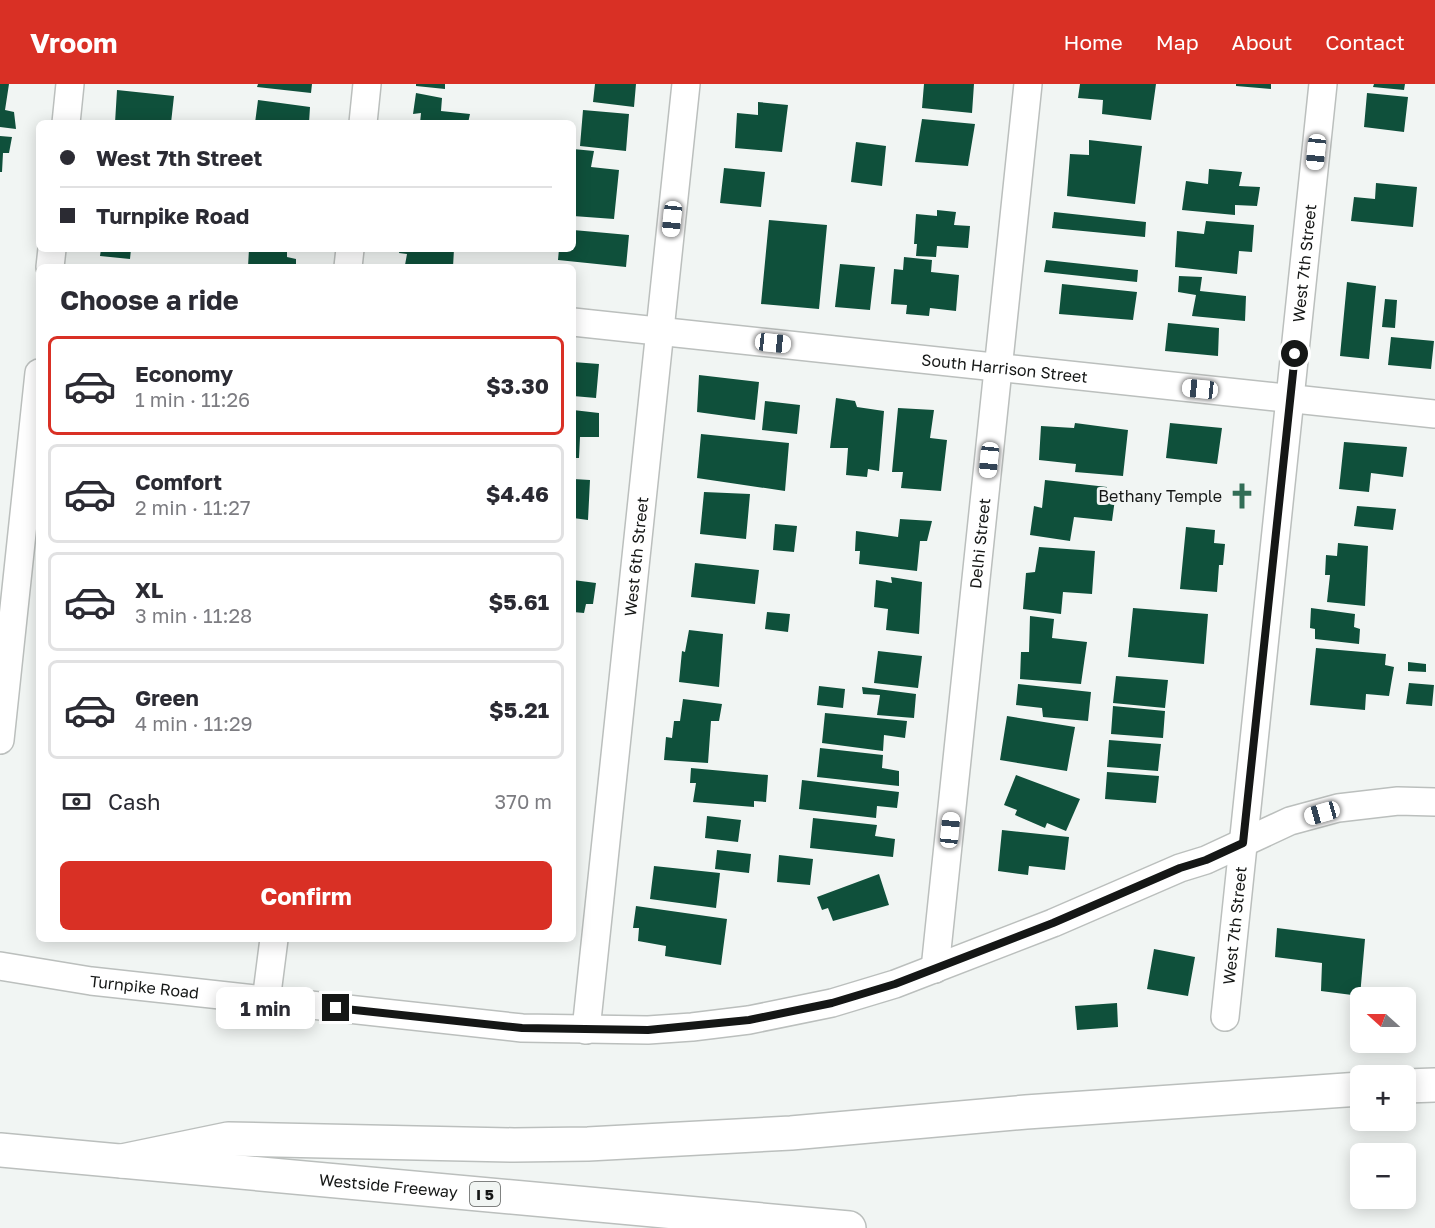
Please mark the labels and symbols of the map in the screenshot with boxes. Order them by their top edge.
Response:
car [1305,133,1327,171]
car [661,200,683,238]
street label: West 7th Street [1288,203,1320,323]
car [754,332,792,354]
route start [1281,340,1308,367]
street label: South Harrison Street [920,349,1089,387]
car [1181,378,1219,400]
car [978,441,1000,479]
church icon: Bethany Temple [1227,481,1257,511]
place label: Bethany Temple [1098,486,1222,506]
street label: West 6th Street [620,496,652,617]
street label: Delhi Street [965,497,994,590]
car [1302,799,1342,827]
car [939,811,961,849]
street label: West 7th Street [1218,865,1251,986]
street label: Turnpike Road [89,971,200,1003]
callout: 1 min [216,987,315,1029]
north arrow [1350,987,1416,1053]
route end [322,994,349,1021]
street label: Westside Freeway [318,1169,459,1202]
road number: I 5 [470,1182,500,1206]

